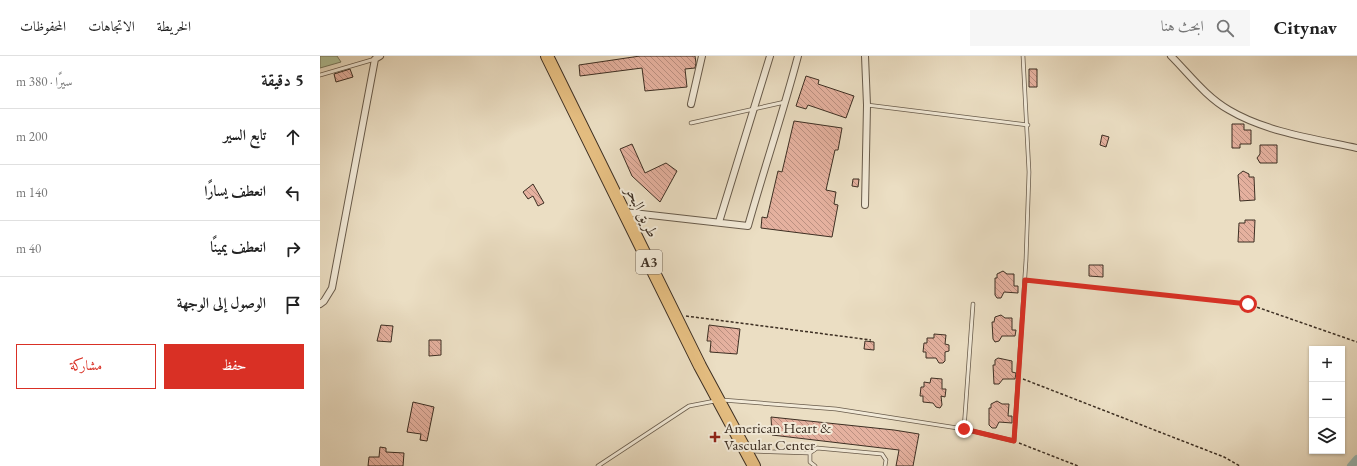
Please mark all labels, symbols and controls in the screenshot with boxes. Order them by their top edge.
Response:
search box [970,10,1250,46]
text: Citynav [1274,15,1337,40]
text: ابحث هنا [1161,16,1204,35]
text: المحفوظات [20,17,66,35]
text: الاتجاهات [88,17,135,35]
text: الخريطة [157,17,191,35]
icon: search [1214,17,1236,39]
text: 5 دقيقة [261,69,304,91]
text: سيرًا · 380 m [16,73,73,90]
text: تابع السير [223,125,266,144]
icon: ahead [282,126,304,148]
text: 200 m [16,128,47,145]
text: انعطف يسارًا [204,181,266,200]
street label: طريق البحر [620,181,663,241]
icon: left [282,182,304,204]
text: 140 m [16,184,47,201]
text: انعطف يمينًا [210,237,266,256]
icon: right [282,238,304,260]
text: 40 m [16,240,41,257]
road number: A3 [636,250,662,274]
text: الوصول إلى الوجهة [177,293,266,312]
icon: arrive [282,294,304,316]
route start [1239,295,1257,313]
button: مشاركة [16,344,156,389]
button: حفظ [164,344,304,389]
map controls [1309,346,1345,454]
button: + [1309,346,1345,382]
button: − [1309,382,1345,418]
place label: American Heart & Vascular Center [723,418,832,454]
button: layers [1309,418,1345,454]
route end [955,420,973,438]
marker: American Heart & Vascular Center [709,431,721,443]

